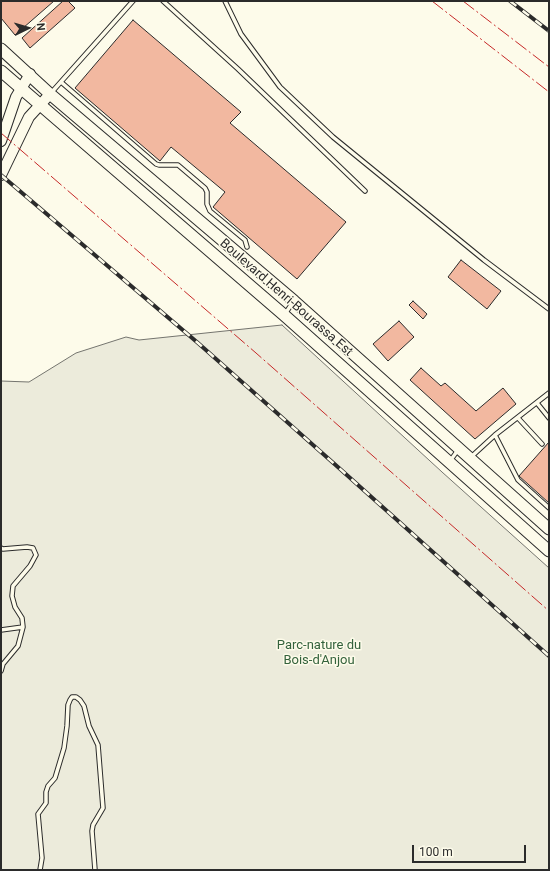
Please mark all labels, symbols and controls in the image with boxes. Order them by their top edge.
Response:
north arrow [8,8,48,48]
text: N [34,22,47,31]
street label: Boulevard Henri-Bourassa Est [216,236,356,360]
park label: Parc-nature du Bois-d'Anjou [277,638,361,669]
scale bar [414,837,528,863]
text: 100 m [419,845,453,859]

